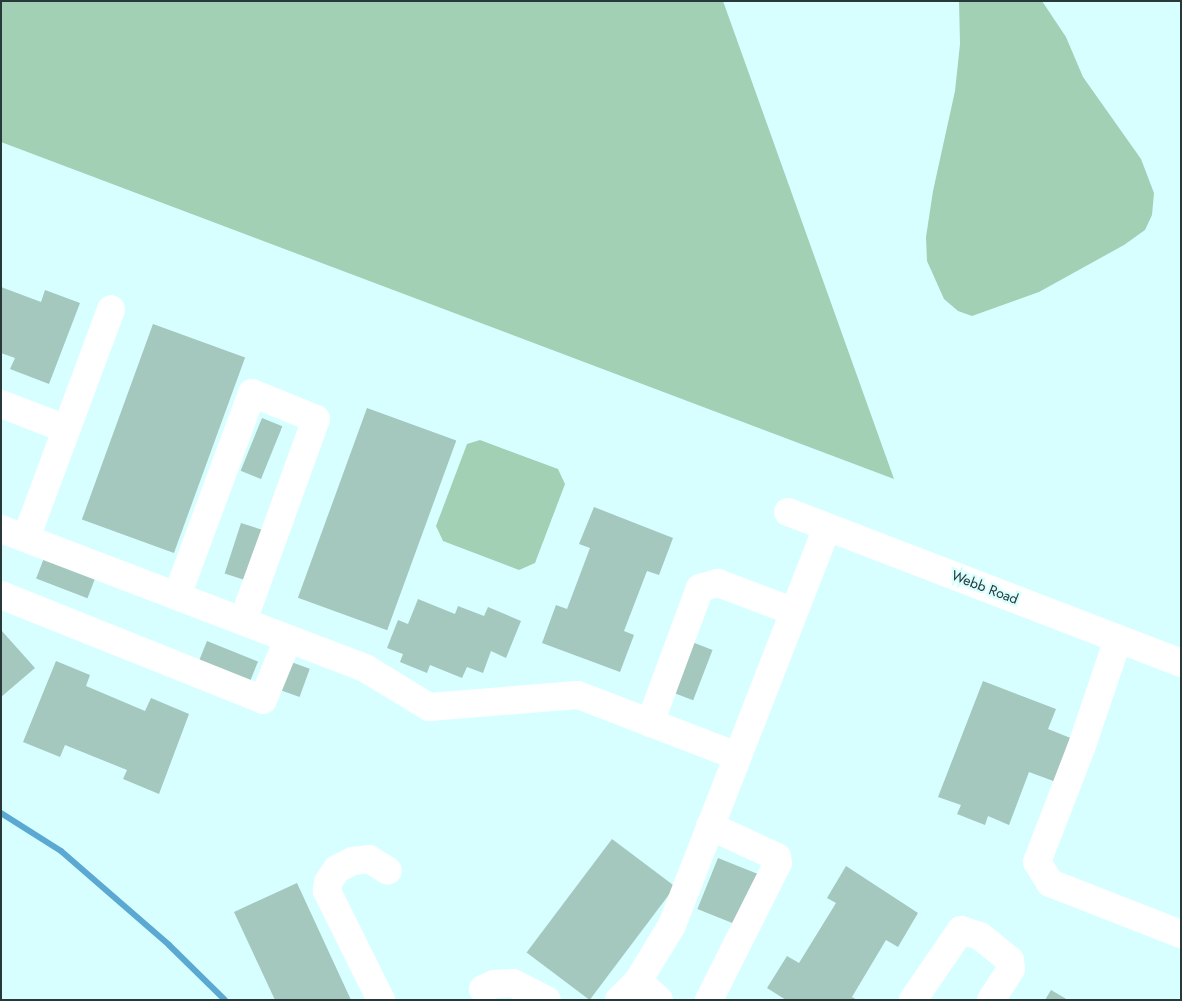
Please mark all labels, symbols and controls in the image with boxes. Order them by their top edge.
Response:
street label: Webb Road [949,567,1021,607]

